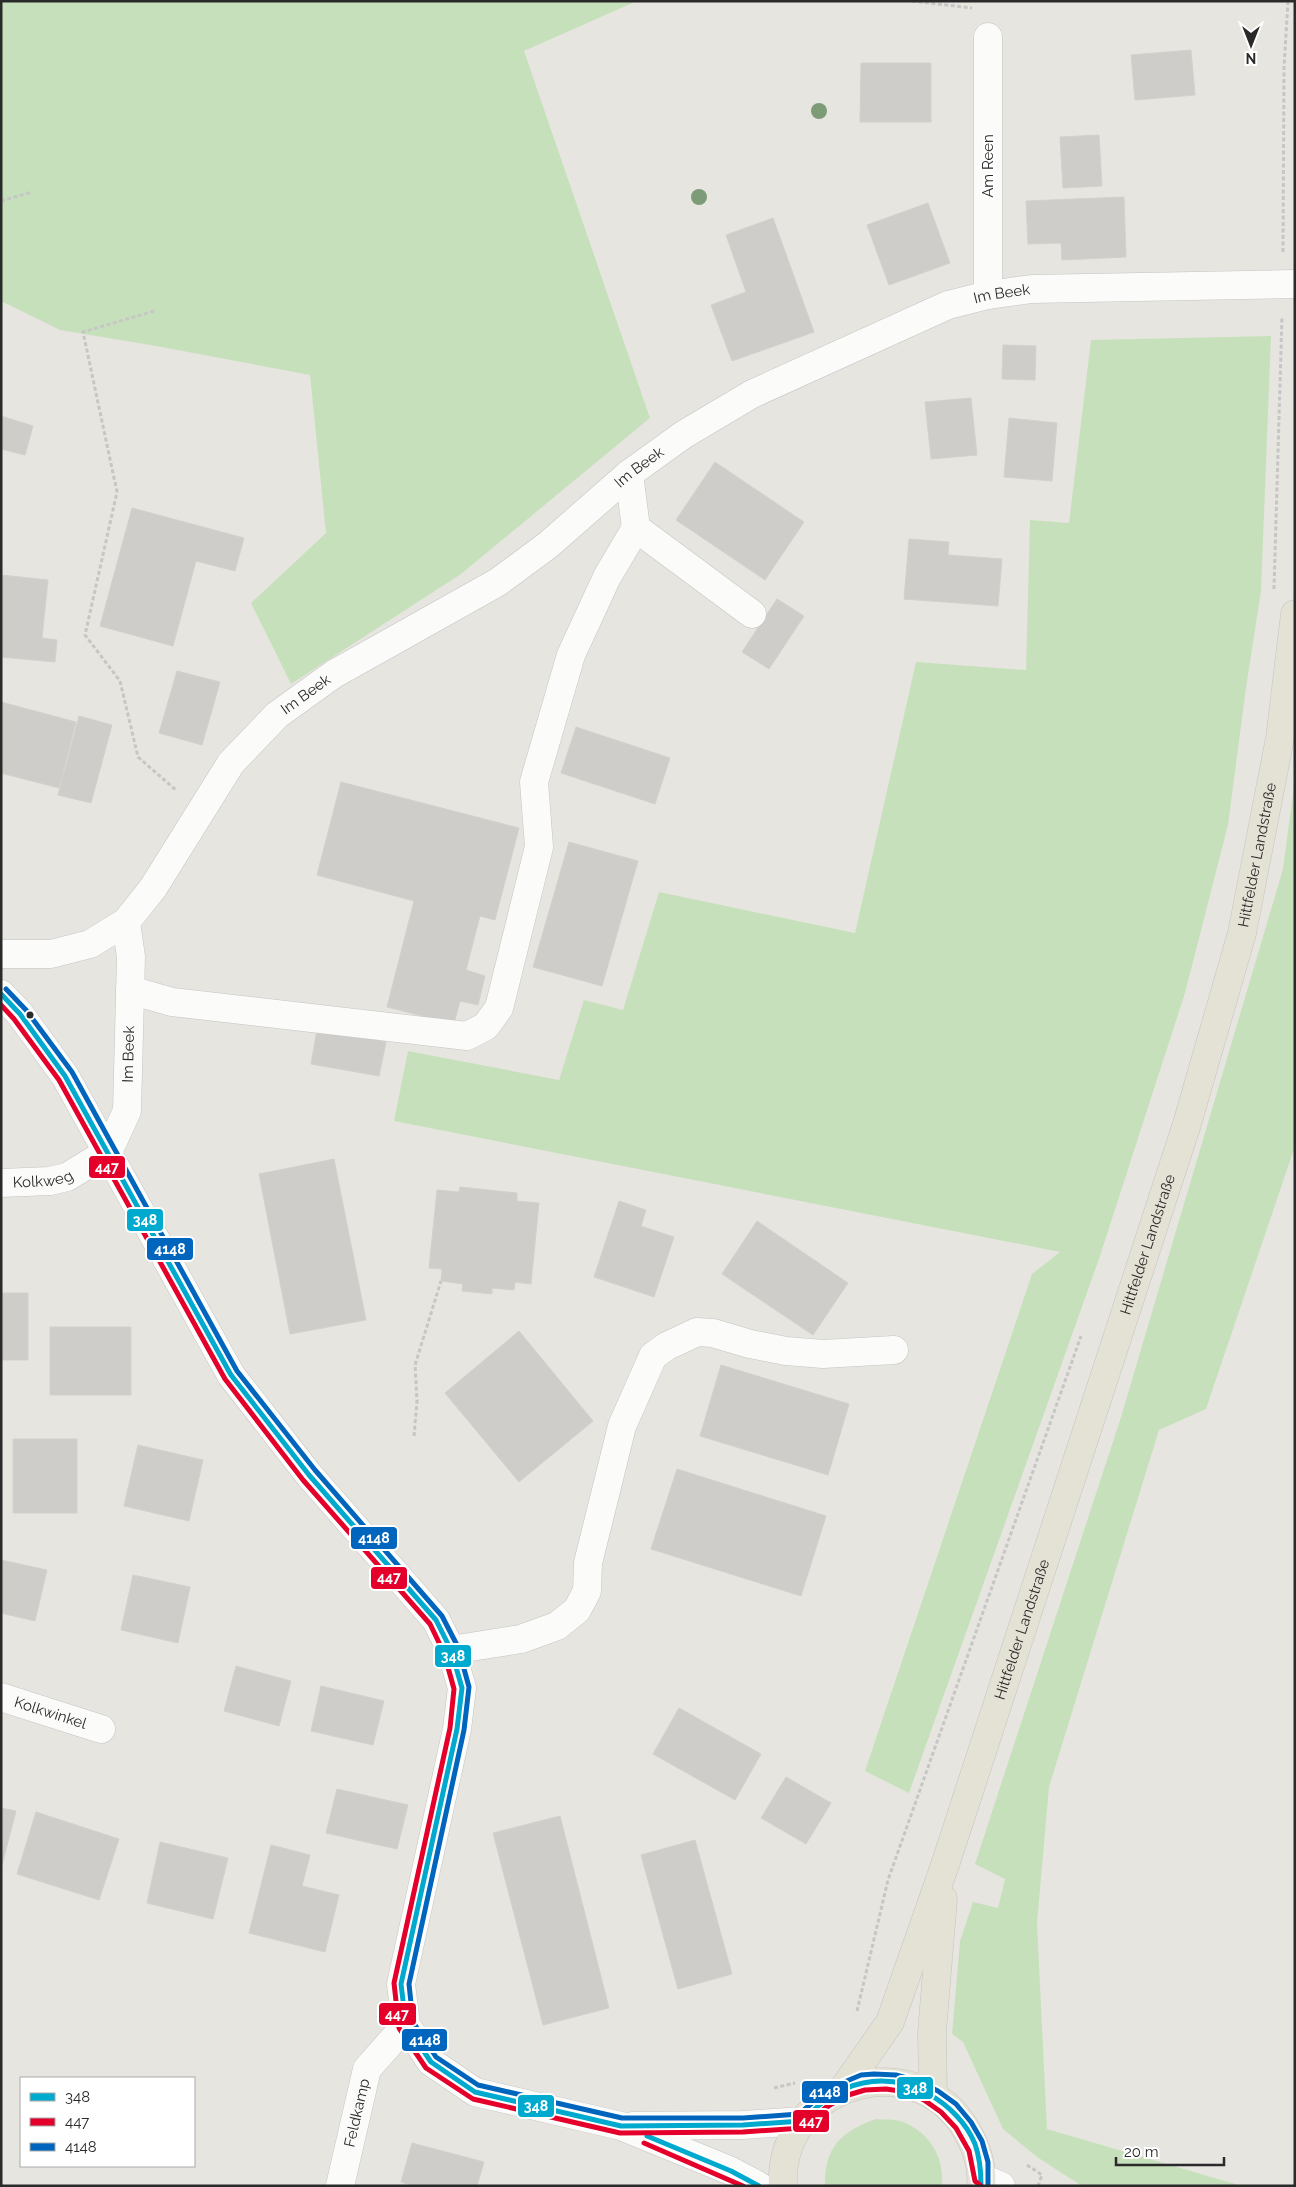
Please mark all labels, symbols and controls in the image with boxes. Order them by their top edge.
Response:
north arrow [1226,20,1276,70]
text: N [1246,50,1256,66]
street label: Am Reen [979,134,997,198]
street label: Im Beek [972,280,1031,307]
street label: Im Beek [611,443,667,492]
street label: Im Beek [277,670,334,718]
street label: Hittfelder Landstraße [1234,781,1280,929]
unlabelled marker [25,1010,35,1020]
street label: Im Beek [119,1025,138,1083]
line badge: 447 [88,1155,126,1179]
text: 447 [95,1159,119,1175]
street label: Kolkweg [13,1166,76,1192]
street label: Hittfelder Landstraße [1116,1172,1179,1317]
line badge: 348 [126,1208,164,1232]
text: 348 [133,1212,157,1228]
line badge: 4148 [146,1237,194,1261]
text: 4148 [154,1241,186,1257]
line badge: 4148 [350,1526,398,1550]
text: 4148 [358,1530,390,1546]
street label: Hittfelder Landstraße [991,1557,1053,1702]
line badge: 447 [370,1566,408,1590]
text: 447 [377,1569,401,1585]
line badge: 348 [434,1644,472,1668]
text: 348 [441,1648,465,1664]
street label: Kolkwinkel [12,1693,90,1733]
line badge: 447 [378,2002,417,2026]
text: 447 [385,2006,409,2022]
line badge: 4148 [401,2028,448,2052]
text: 4148 [409,2032,441,2048]
line badge: 348 [896,2076,934,2100]
legend [20,2077,195,2167]
street label: Feldkamp [340,2077,373,2149]
line badge: 4148 [801,2080,849,2104]
text: 348 [903,2080,927,2096]
text: 4148 [809,2084,841,2100]
text: 348 [65,2088,90,2106]
line badge: 348 [517,2094,555,2118]
text: 348 [524,2098,548,2114]
line badge: 447 [792,2109,830,2133]
text: 447 [65,2113,89,2131]
text: 447 [799,2113,823,2129]
scale bar [1116,2134,1224,2166]
text: 4148 [65,2138,97,2156]
text: 20 m [1124,2143,1159,2161]

